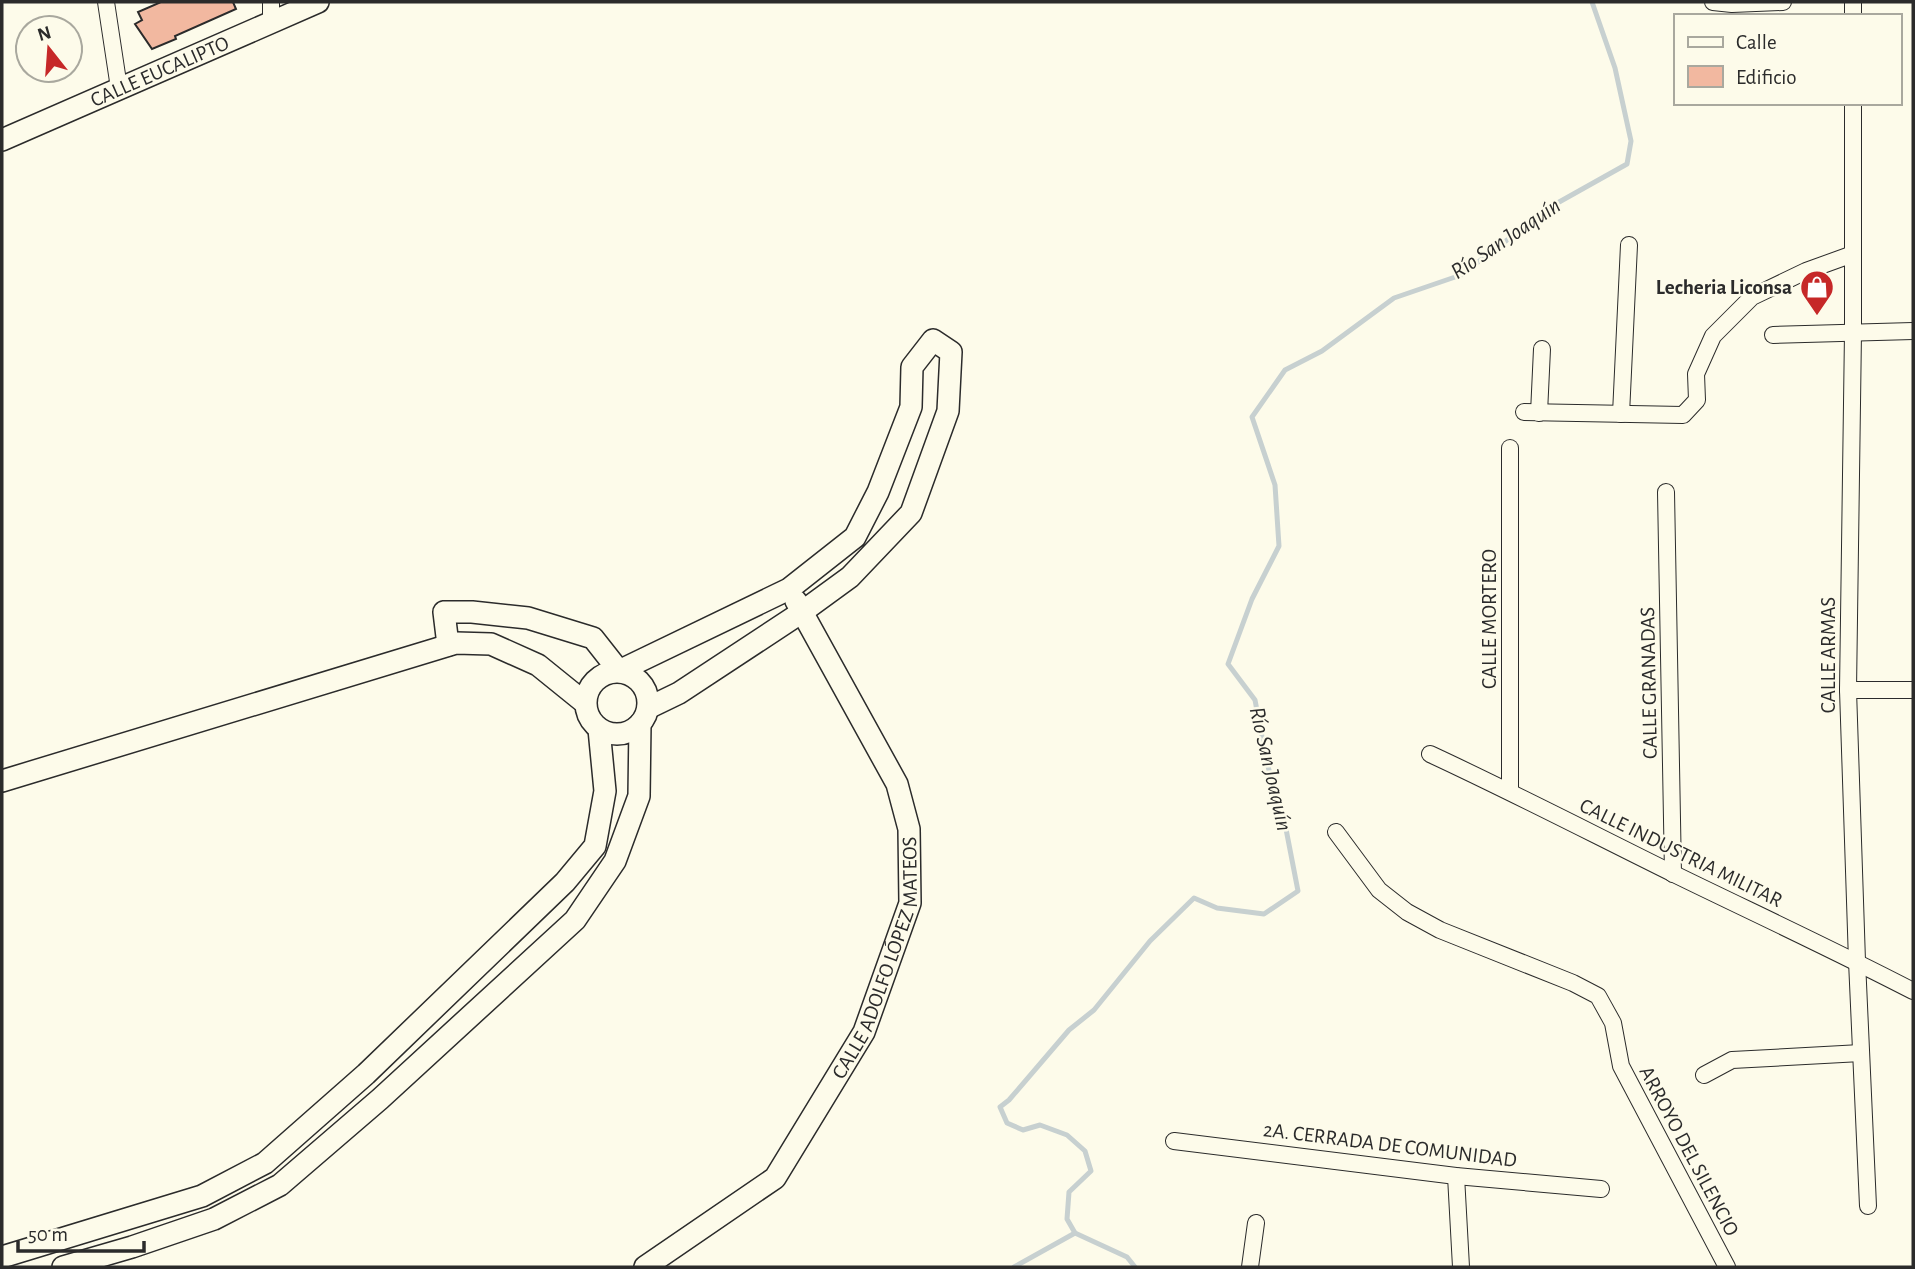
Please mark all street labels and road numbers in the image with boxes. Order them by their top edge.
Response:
street label: CALLE EUCALIPTO [87,32,232,111]
street label: CALLE MORTERO [1479,549,1500,689]
street label: CALLE ARMAS [1818,597,1839,713]
street label: CALLE GRANADAS [1637,607,1661,759]
street label: CALLE INDUSTRIA MILITAR [1576,795,1786,911]
street label: CALLE ADOLFO LÓPEZ MATEOS [828,836,921,1082]
street label: ARROYO DEL SILENCIO [1635,1063,1743,1239]
street label: 2A. CERRADA DE COMUNIDAD [1262,1119,1518,1171]

